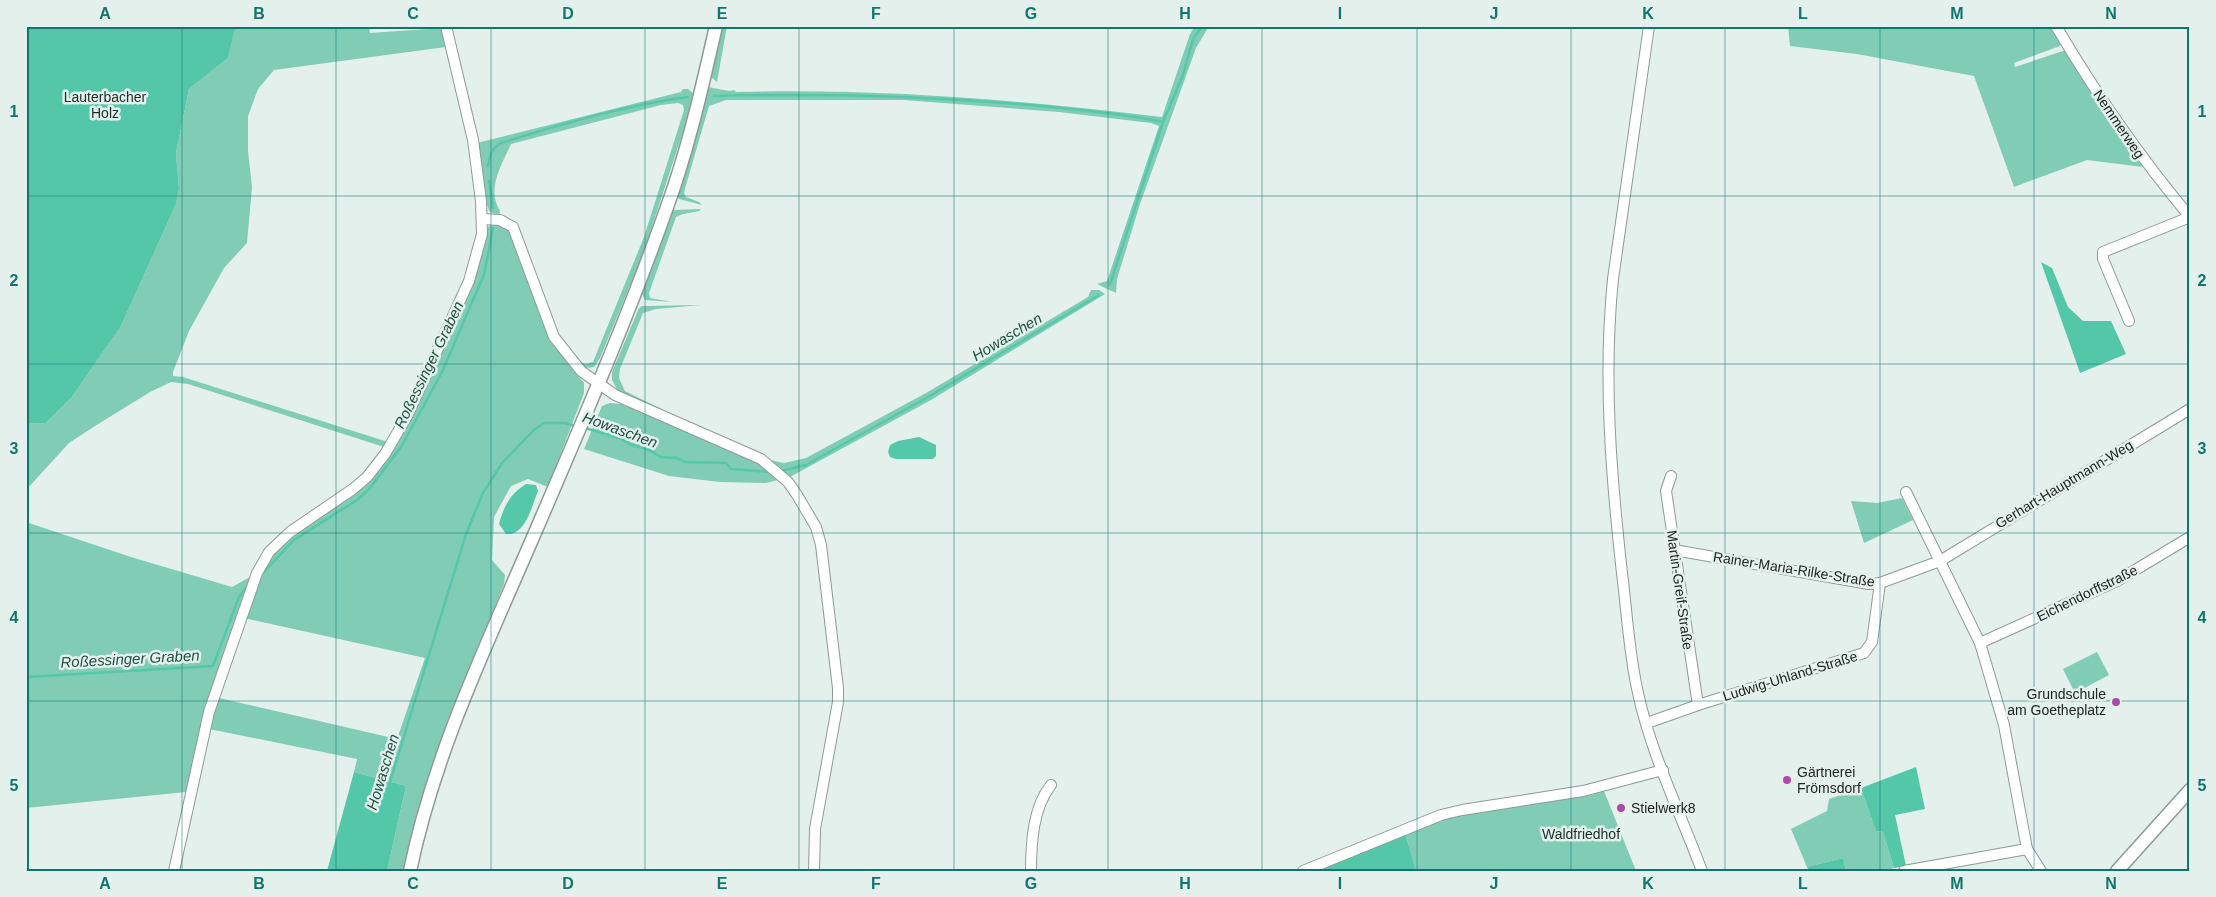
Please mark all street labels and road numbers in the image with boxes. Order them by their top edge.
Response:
street label: Nemmerweg [2090,87,2148,161]
street label: Gerhart-Hauptmann-Weg [1992,437,2136,531]
street label: Martin-Greif-Straße [1664,529,1696,651]
street label: Rainer-Maria-Rilke-Straße [1712,548,1876,590]
street label: Eichendorffstraße [2034,562,2140,624]
street label: Ludwig-Uhland-Straße [1721,648,1860,704]

